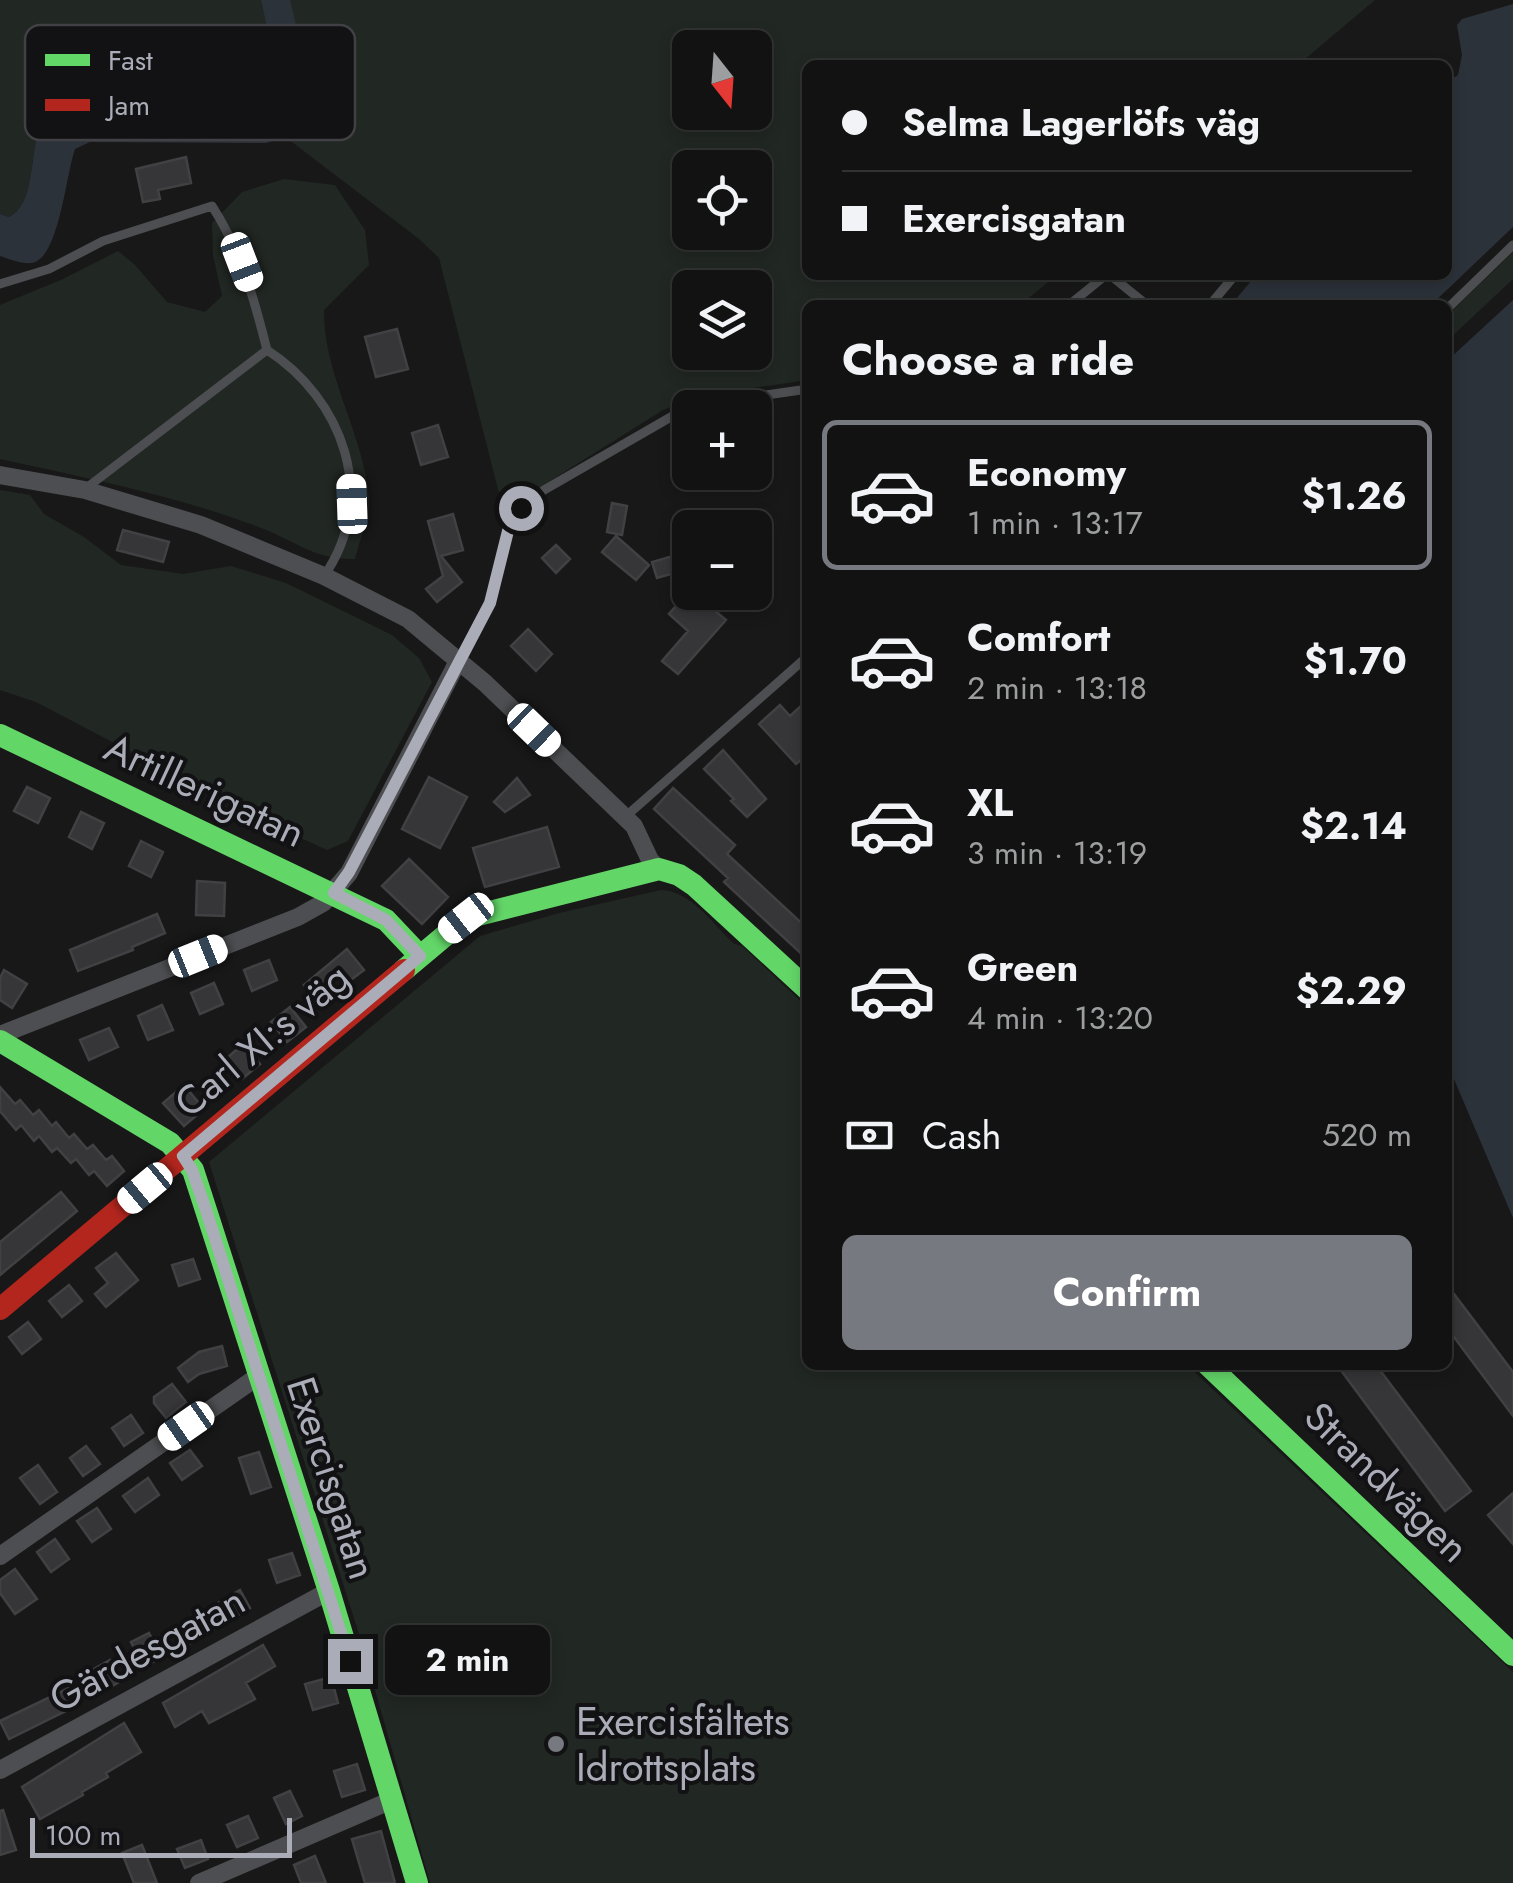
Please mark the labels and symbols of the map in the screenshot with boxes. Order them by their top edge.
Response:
legend [25,25,355,140]
north arrow [672,30,772,130]
text: Fast [108,40,153,81]
text: Jam [104,85,150,126]
car [217,229,267,295]
car [336,473,368,535]
route start [499,486,544,531]
car [502,698,566,762]
street label: Artillerigatan [95,718,315,862]
car [433,888,499,948]
car [165,931,231,981]
street label: Carl XI:s väg [162,949,362,1131]
car [112,1157,178,1219]
street label: Exercisgatan [272,1369,392,1587]
street label: Strandvägen [1291,1388,1483,1576]
car [153,1397,219,1455]
street label: Gärdesgatan [39,1571,255,1727]
callout: 2 min [385,1626,550,1696]
route end [328,1639,373,1684]
place label: Exercisfältets Idrottsplats [576,1692,790,1796]
marker: Exercisfältets Idrottsplats [545,1733,567,1755]
scale bar [30,1813,292,1858]

